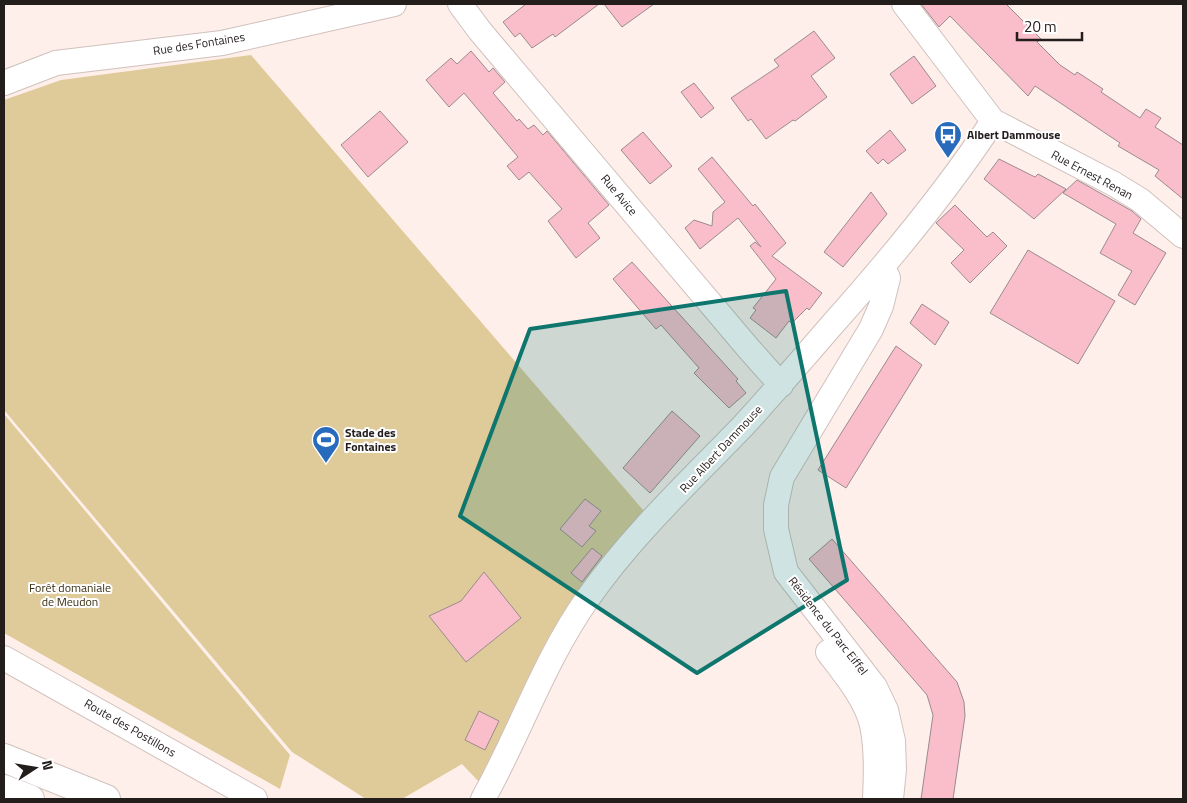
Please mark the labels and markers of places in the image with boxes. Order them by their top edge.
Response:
bus stop icon: Albert Dammouse [933,120,963,159]
place label: Albert Dammouse [967,125,1060,144]
place label: Stade des Fontaines [345,423,397,456]
sports icon: Stade des Fontaines [311,425,341,464]

